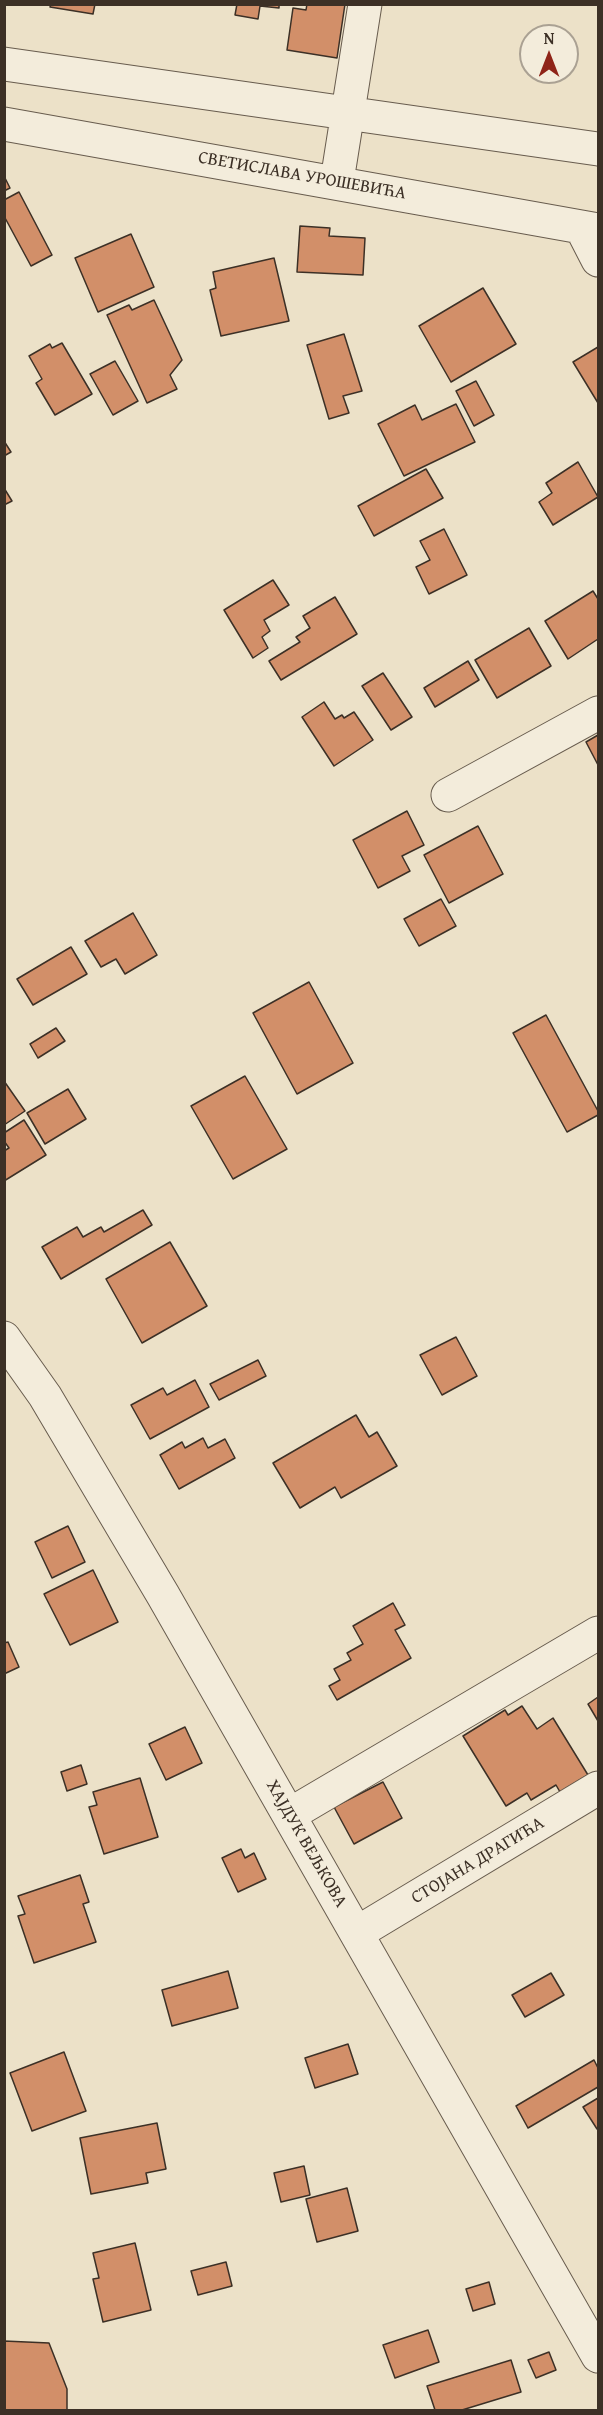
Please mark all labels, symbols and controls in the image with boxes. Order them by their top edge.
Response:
north arrow [519,24,579,84]
text: N [544,26,554,50]
street label: СВЕТИСЛАВА УРОШЕВИЋА [196,147,408,205]
street label: ХАЈДУК ВЕЉКОВА [261,1776,351,1912]
street label: СТОЈАНА ДРАГИЋА [408,1813,548,1909]

